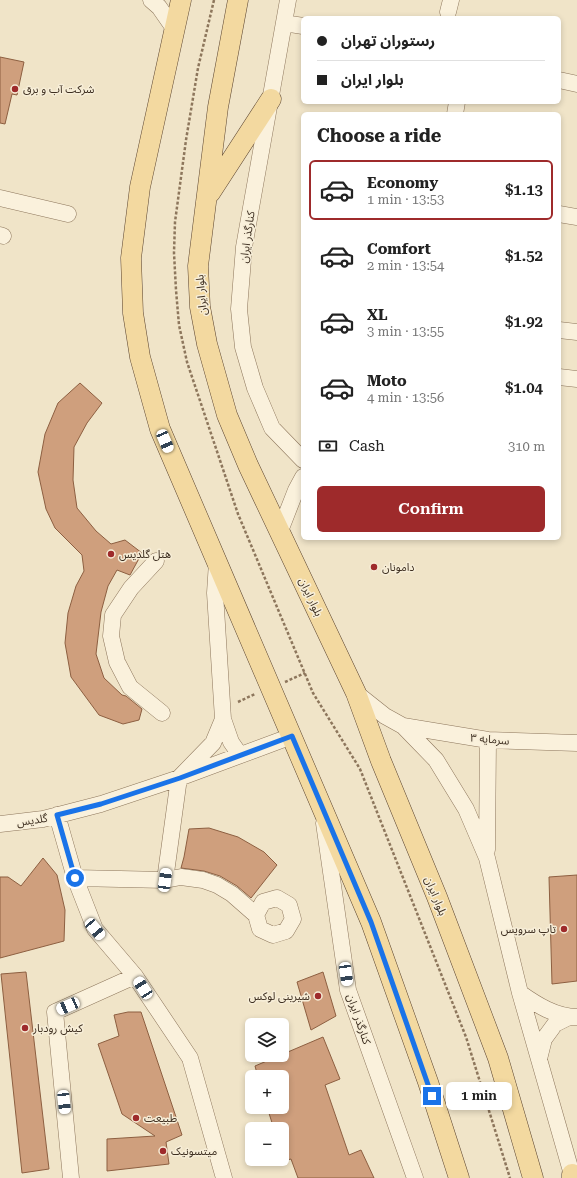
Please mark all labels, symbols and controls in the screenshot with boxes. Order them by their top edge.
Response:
text: رستوران تهران [341,32,435,50]
text: بلوار ایران [341,71,404,89]
place label: شرکت آب و برق [23,83,95,96]
marker: شرکت آب و برق [10,84,20,94]
text: Choose a ride [317,125,441,146]
icon: car [319,172,355,208]
text: Economy [367,174,438,192]
text: $1.13 [505,181,543,199]
text: 1 min · 13:53 [367,192,444,207]
street label: کنارگذر ایران [237,210,258,264]
icon: car [319,238,355,274]
text: Comfort [367,240,431,258]
text: $1.52 [505,247,543,265]
text: 2 min · 13:54 [367,258,444,273]
street label: بلوار ایران [193,274,210,316]
icon: car [319,304,355,340]
text: XL [367,306,388,324]
text: $1.92 [505,313,543,331]
text: 3 min · 13:55 [367,324,444,339]
icon: car [319,370,355,406]
text: Moto [367,372,407,390]
text: $1.04 [505,379,543,397]
text: 4 min · 13:56 [367,390,444,405]
car [155,428,175,454]
icon: cash [317,435,339,457]
text: Cash [349,437,385,455]
text: 310 m [508,439,545,454]
button: Confirm [317,486,545,532]
place label: هتل گلدیس [119,548,171,561]
marker: هتل گلدیس [106,549,116,559]
place label: دامونان [382,561,415,574]
marker: دامونان [369,562,379,572]
street label: بلوار ایران [296,576,325,619]
street label: سرمایه ۳ [470,731,510,748]
street label: گلدیس [16,812,49,829]
car [157,867,173,893]
route start [66,869,84,887]
street label: بلوار ایران [422,875,449,918]
car [83,916,107,942]
place label: تاپ سرویس [501,923,556,937]
marker: تاپ سرویس [559,924,569,934]
car [338,961,354,987]
car [131,975,155,1001]
place label: شيرينی لوكس [249,990,310,1003]
marker: شيرينی لوكس [313,991,323,1001]
street label: کنارگذر ایران [344,992,373,1047]
car [55,996,81,1016]
map controls [245,1018,289,1166]
button: layers [245,1018,289,1062]
place label: کیش رودبار [32,1022,83,1035]
marker: کیش رودبار [20,1023,30,1033]
button: + [245,1070,289,1114]
callout: 1 min [446,1082,512,1110]
route end [423,1087,441,1105]
text: 1 min [461,1088,497,1103]
car [57,1089,71,1115]
place label: طبیعت [144,1112,177,1125]
marker: طبیعت [131,1113,141,1123]
button: − [245,1122,289,1166]
place label: میتسونیک [171,1145,218,1158]
marker: میتسونیک [158,1146,168,1156]

